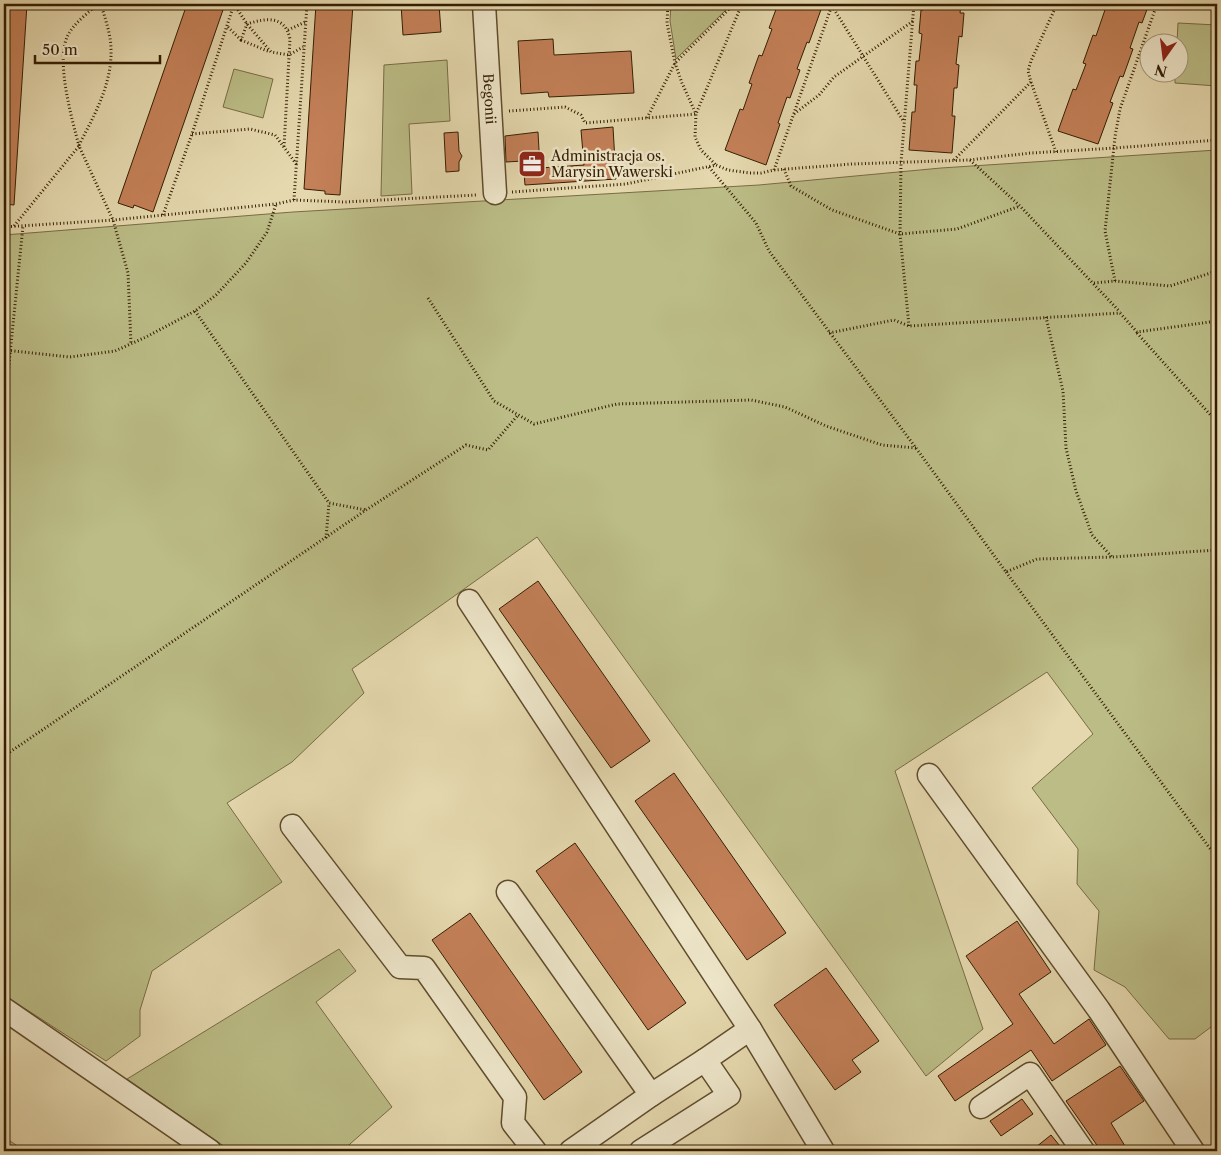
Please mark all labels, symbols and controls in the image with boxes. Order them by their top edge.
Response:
scale bar [35,32,160,64]
north arrow [1138,32,1188,82]
text: 50 m [42,40,78,59]
text: N [1153,60,1169,81]
street label: Begonii [479,73,500,125]
place label: Administracja os. Marysin Wawerski [550,147,673,181]
office icon: Administracja os. Marysin Wawerski [517,149,547,179]

